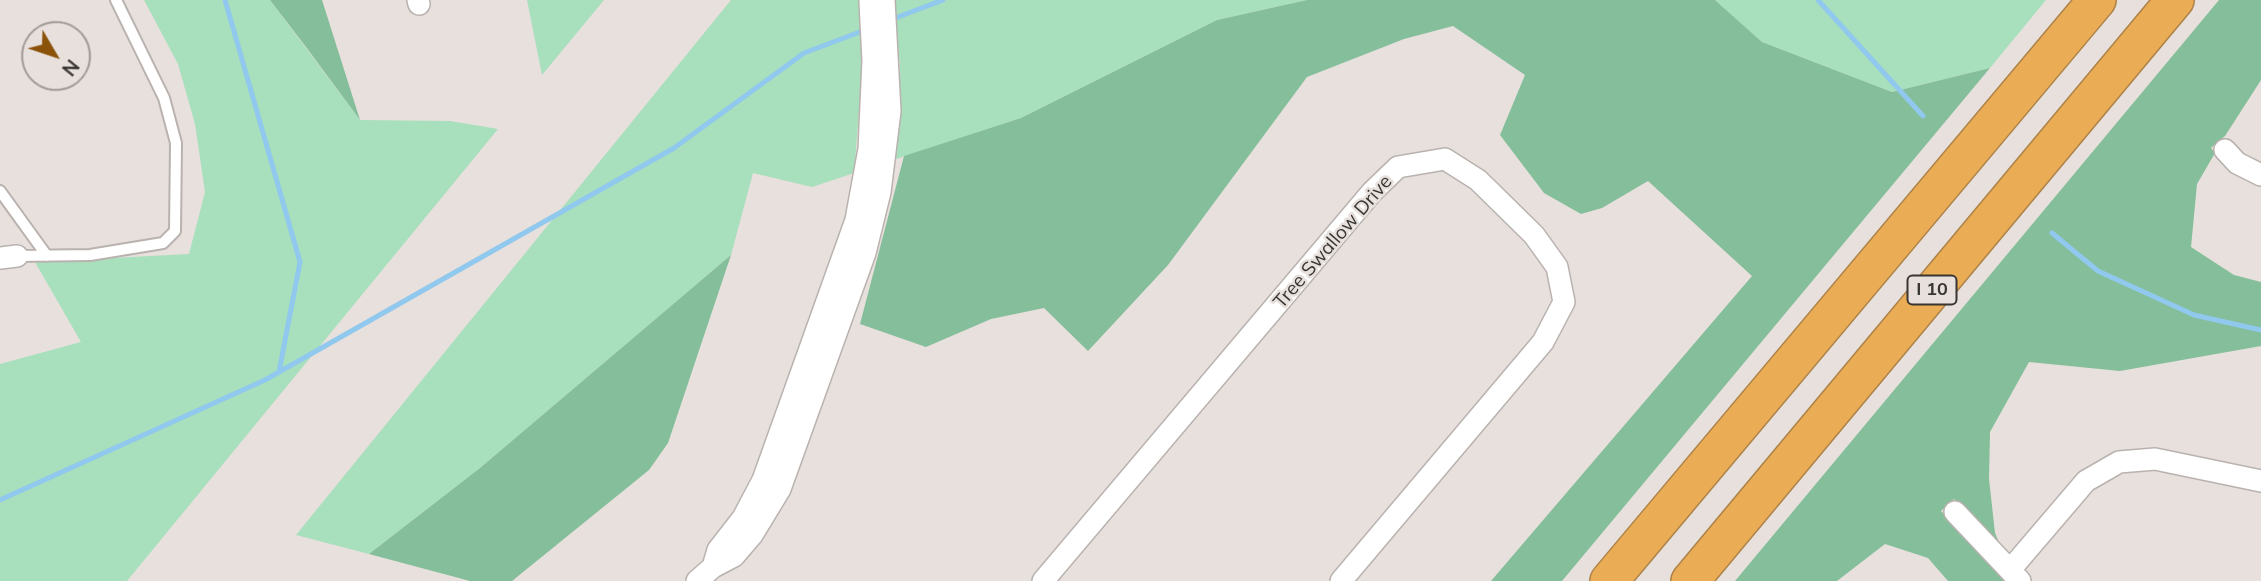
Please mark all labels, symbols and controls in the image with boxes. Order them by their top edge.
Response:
north arrow [21,21,91,91]
text: N [57,55,85,81]
street label: Tree Swallow Drive [1269,171,1397,313]
road number: I 10 [1908,276,1956,304]

